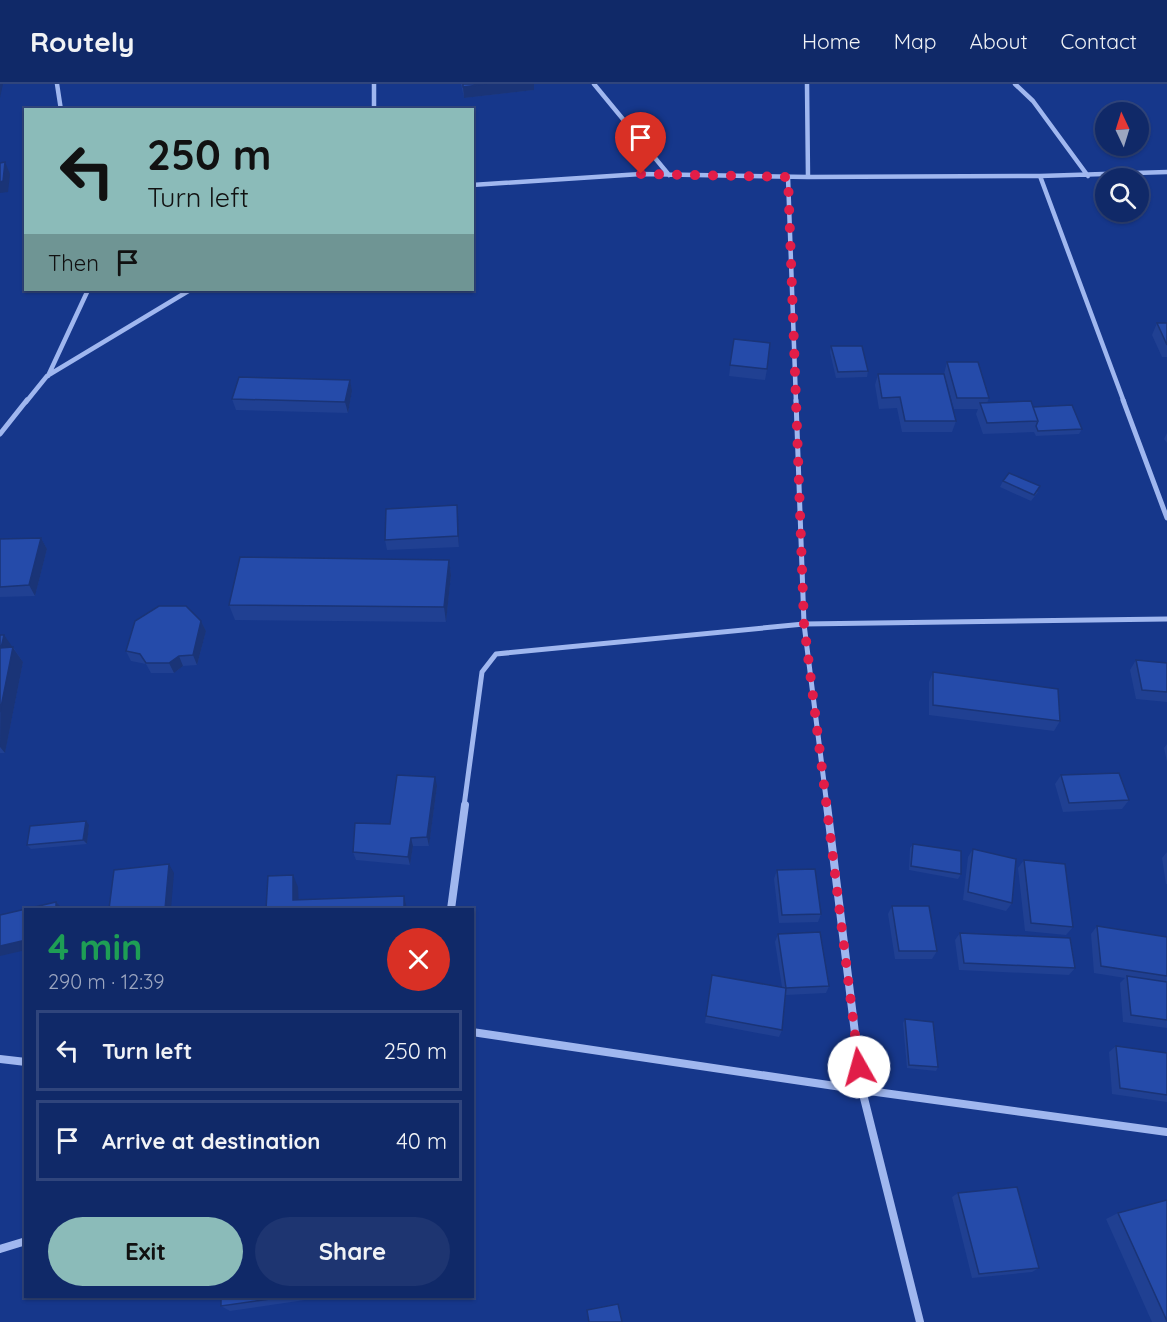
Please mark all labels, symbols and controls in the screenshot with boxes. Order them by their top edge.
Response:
text: Routely [30,24,134,59]
text: Home [802,28,861,54]
text: Map [894,28,937,54]
text: About [970,28,1028,54]
text: Contact [1061,28,1137,54]
north arrow [1095,102,1149,156]
map controls [1095,102,1149,222]
pin [615,112,666,174]
icon: arrive [624,121,657,154]
text: 250 m [147,128,271,181]
icon: left [48,132,126,210]
button: search [1095,168,1149,222]
text: Turn left [147,180,249,214]
icon: arrive [111,246,144,279]
text: Then [48,249,99,277]
text: 4 min [48,924,142,969]
button: close [387,928,450,991]
text: 290 m · 12:39 [48,969,165,994]
icon: left [51,1034,84,1067]
position arrow [827,1035,891,1099]
text: Turn left [102,1037,192,1065]
text: 250 m [384,1037,447,1065]
icon: arrive [51,1124,84,1157]
text: Arrive at destination [102,1127,320,1155]
text: 40 m [396,1127,447,1155]
button: Exit [48,1217,243,1286]
button: Share [255,1217,450,1286]

